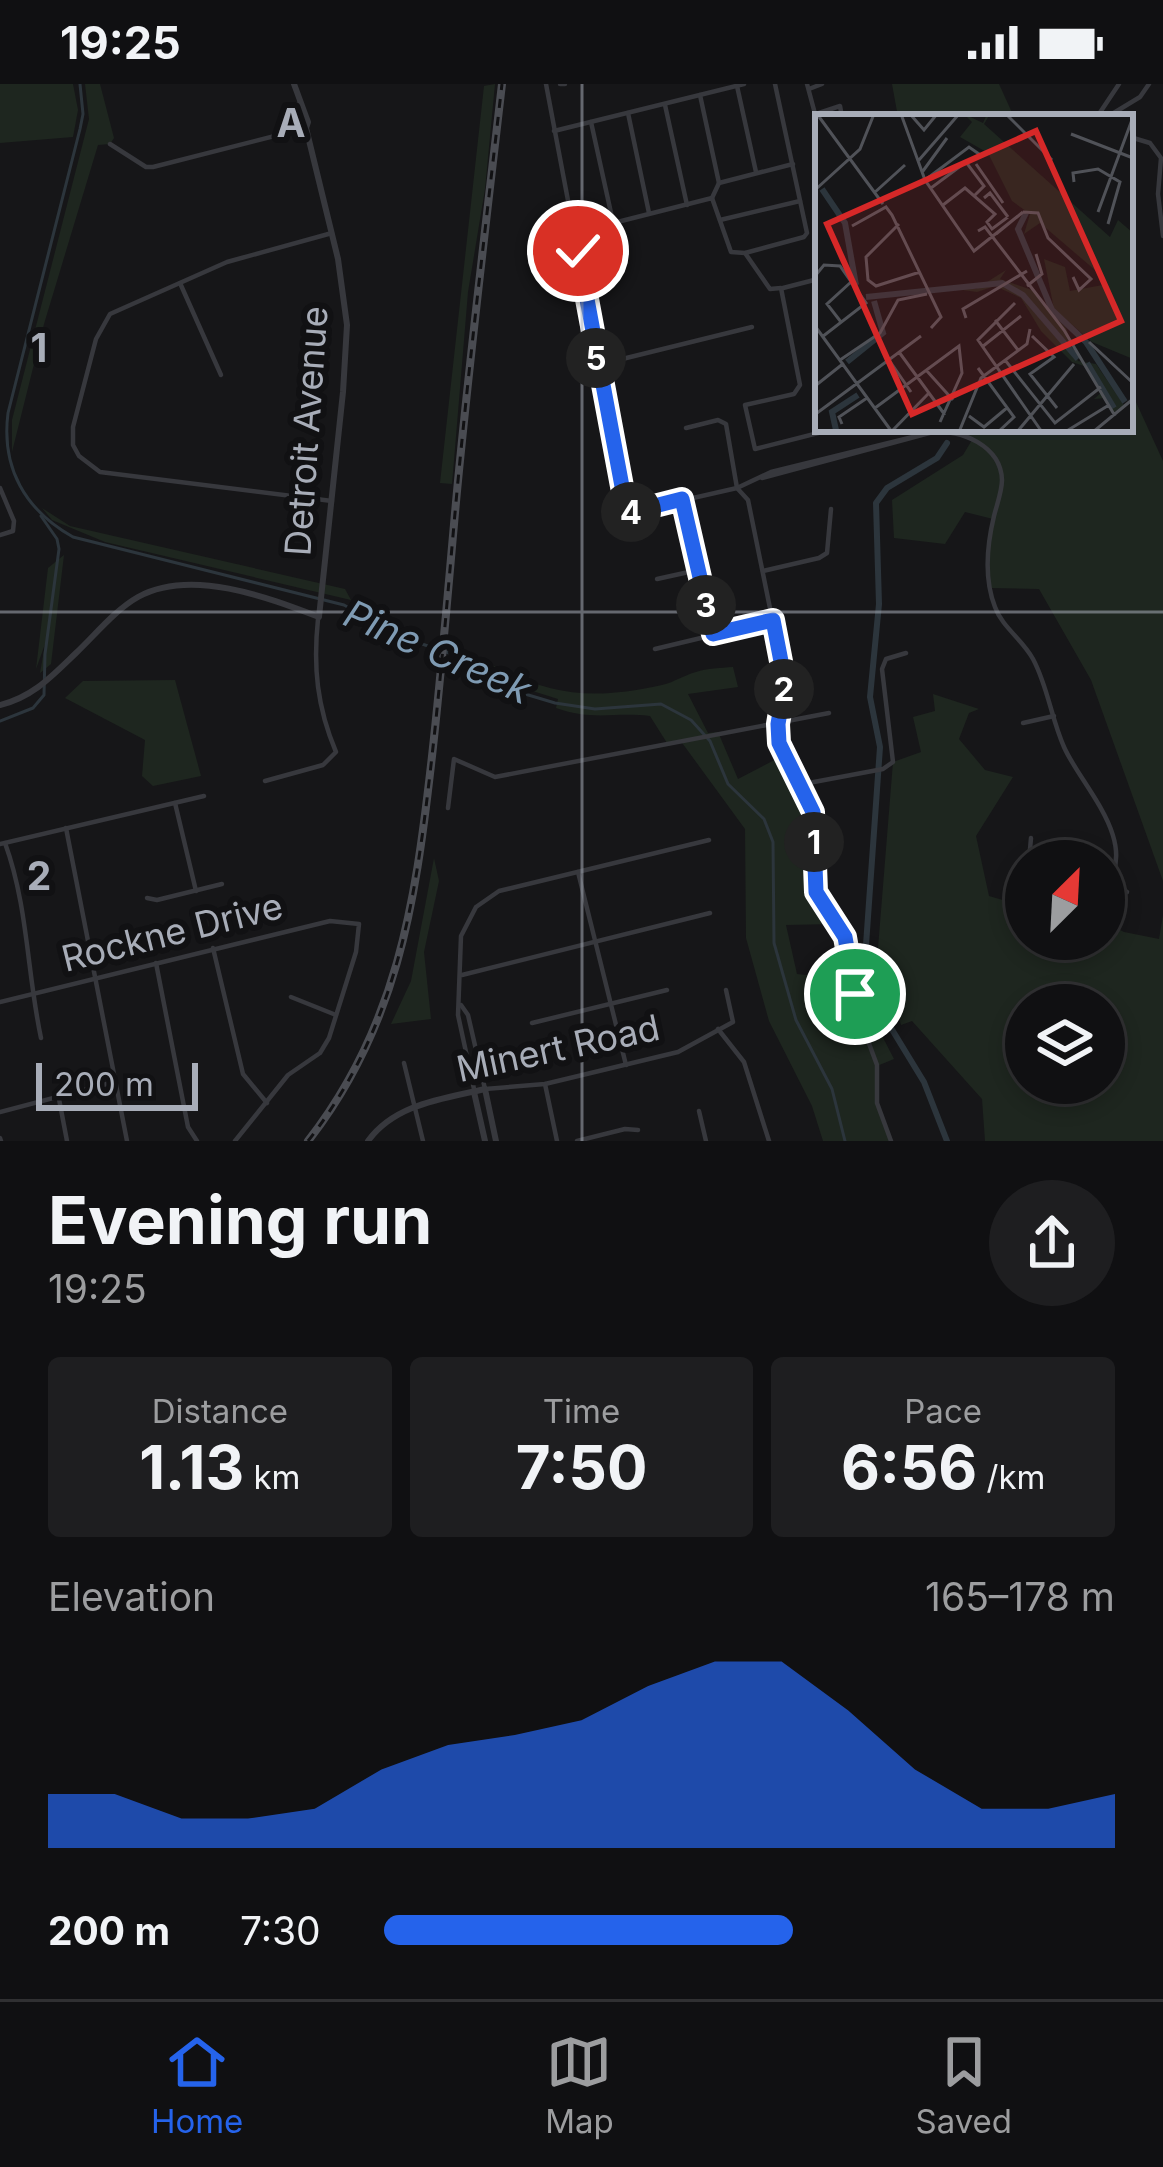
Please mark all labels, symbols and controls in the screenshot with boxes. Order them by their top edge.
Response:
text: 19:25 [60,15,181,70]
text: A [276,99,306,146]
inset map [815,114,1133,432]
pin [527,200,629,302]
icon: check [545,218,611,284]
street label: Detroit Avenue [275,305,337,557]
text: 1 [31,324,47,371]
pin: 5 [566,328,626,388]
text: 5 [585,338,607,378]
pin: 4 [601,482,661,542]
text: 4 [620,492,642,532]
pin: 3 [676,575,736,635]
text: 3 [695,585,717,625]
water label: Pine Creek [337,589,539,713]
pin: 2 [754,659,814,719]
text: 2 [774,669,794,709]
pin: 1 [784,812,844,872]
text: 1 [807,822,821,862]
north arrow [1005,840,1125,960]
map controls [1005,840,1125,1104]
text: 2 [27,852,51,899]
street label: Rockne Drive [57,883,287,981]
pin [804,943,906,1045]
icon: arrive [822,961,888,1027]
button: layers [1005,984,1125,1104]
street label: Minert Road [453,1005,663,1091]
scale bar [36,1057,198,1110]
text: 200 m [54,1064,154,1104]
text: Evening run [48,1180,432,1260]
button: share [989,1180,1115,1306]
text: 19:25 [48,1265,147,1312]
text: Distance [152,1391,288,1431]
text: Time [543,1391,620,1431]
text: Pace [904,1391,982,1431]
text: 1.13 [139,1431,244,1503]
text: 7:50 [516,1431,647,1503]
text: 6:56 [841,1431,977,1503]
text: km [244,1457,301,1497]
text: /km [977,1457,1045,1497]
text: Elevation [48,1573,215,1620]
text: 165–178 m [925,1573,1115,1620]
text: 200 m [48,1907,170,1954]
text: 7:30 [240,1907,321,1954]
tab: Home [151,2029,243,2141]
tab: Map [545,2029,614,2141]
tab: Saved [916,2029,1012,2141]

